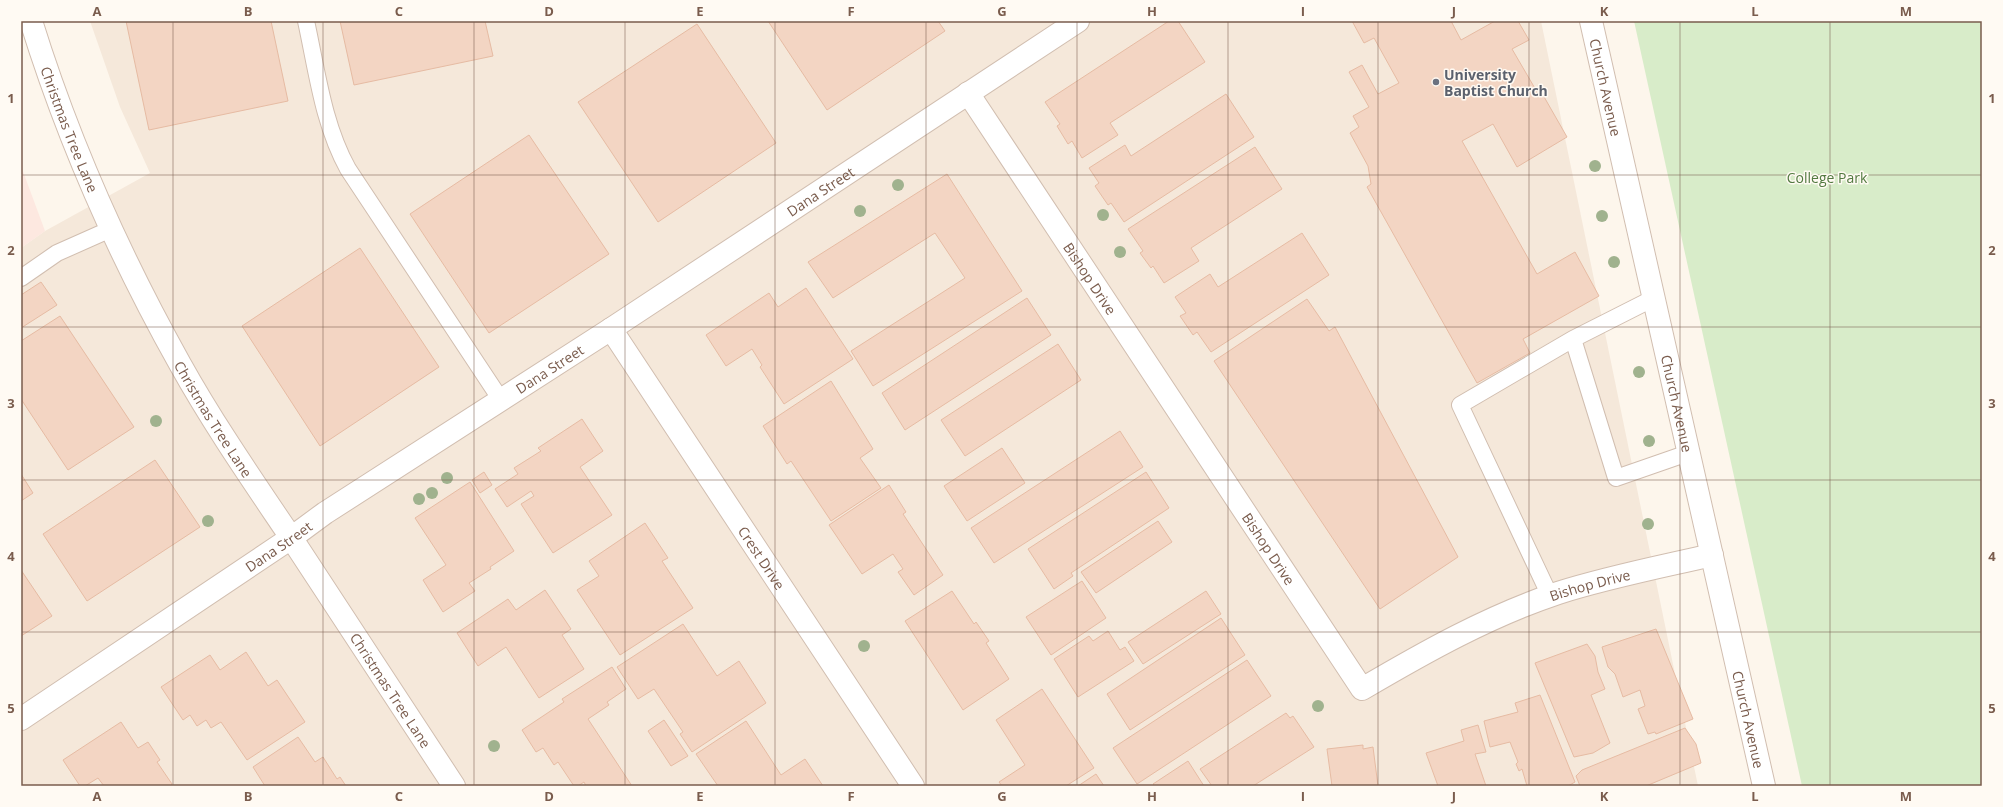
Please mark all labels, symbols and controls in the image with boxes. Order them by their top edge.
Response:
text: A [93,2,102,20]
text: B [244,2,253,20]
text: C [395,2,403,20]
text: D [544,2,554,20]
text: E [696,2,704,20]
text: F [847,2,855,20]
text: G [997,2,1007,20]
text: H [1147,2,1157,20]
text: I [1301,2,1305,20]
text: J [1451,2,1456,20]
text: K [1600,2,1609,20]
text: L [1751,2,1759,20]
text: M [1900,2,1912,20]
street label: Church Avenue [1586,37,1626,138]
street label: Christmas Tree Lane [37,64,103,195]
place label: University Baptist Church [1444,65,1548,100]
marker: University Baptist Church [1431,77,1441,87]
text: 1 [7,89,15,107]
text: 1 [1988,89,1996,107]
street label: Dana Street [783,162,858,220]
park label: College Park [1787,168,1868,187]
street label: Bishop Drive [1060,238,1121,318]
text: 2 [7,241,15,259]
text: 2 [1988,241,1996,259]
street label: Dana Street [512,340,587,398]
street label: Church Avenue [1657,353,1698,454]
street label: Christmas Tree Lane [170,357,257,481]
text: 3 [7,394,15,412]
text: 3 [1988,394,1996,412]
street label: Bishop Drive [1238,509,1300,588]
street label: Dana Street [241,516,316,576]
street label: Crest Drive [734,522,790,593]
text: 4 [7,547,15,565]
text: 4 [1988,547,1996,565]
street label: Bishop Drive [1547,564,1632,605]
street label: Christmas Tree Lane [346,629,436,751]
street label: Church Avenue [1729,669,1769,770]
text: 5 [7,699,15,717]
text: 5 [1988,699,1996,717]
text: A [93,787,102,805]
text: B [244,787,253,805]
text: C [395,787,403,805]
text: D [544,787,554,805]
text: E [696,787,704,805]
text: F [847,787,855,805]
text: G [997,787,1007,805]
text: H [1147,787,1157,805]
text: I [1301,787,1305,805]
text: J [1451,787,1456,805]
text: K [1600,787,1609,805]
text: L [1751,787,1759,805]
text: M [1900,787,1912,805]

